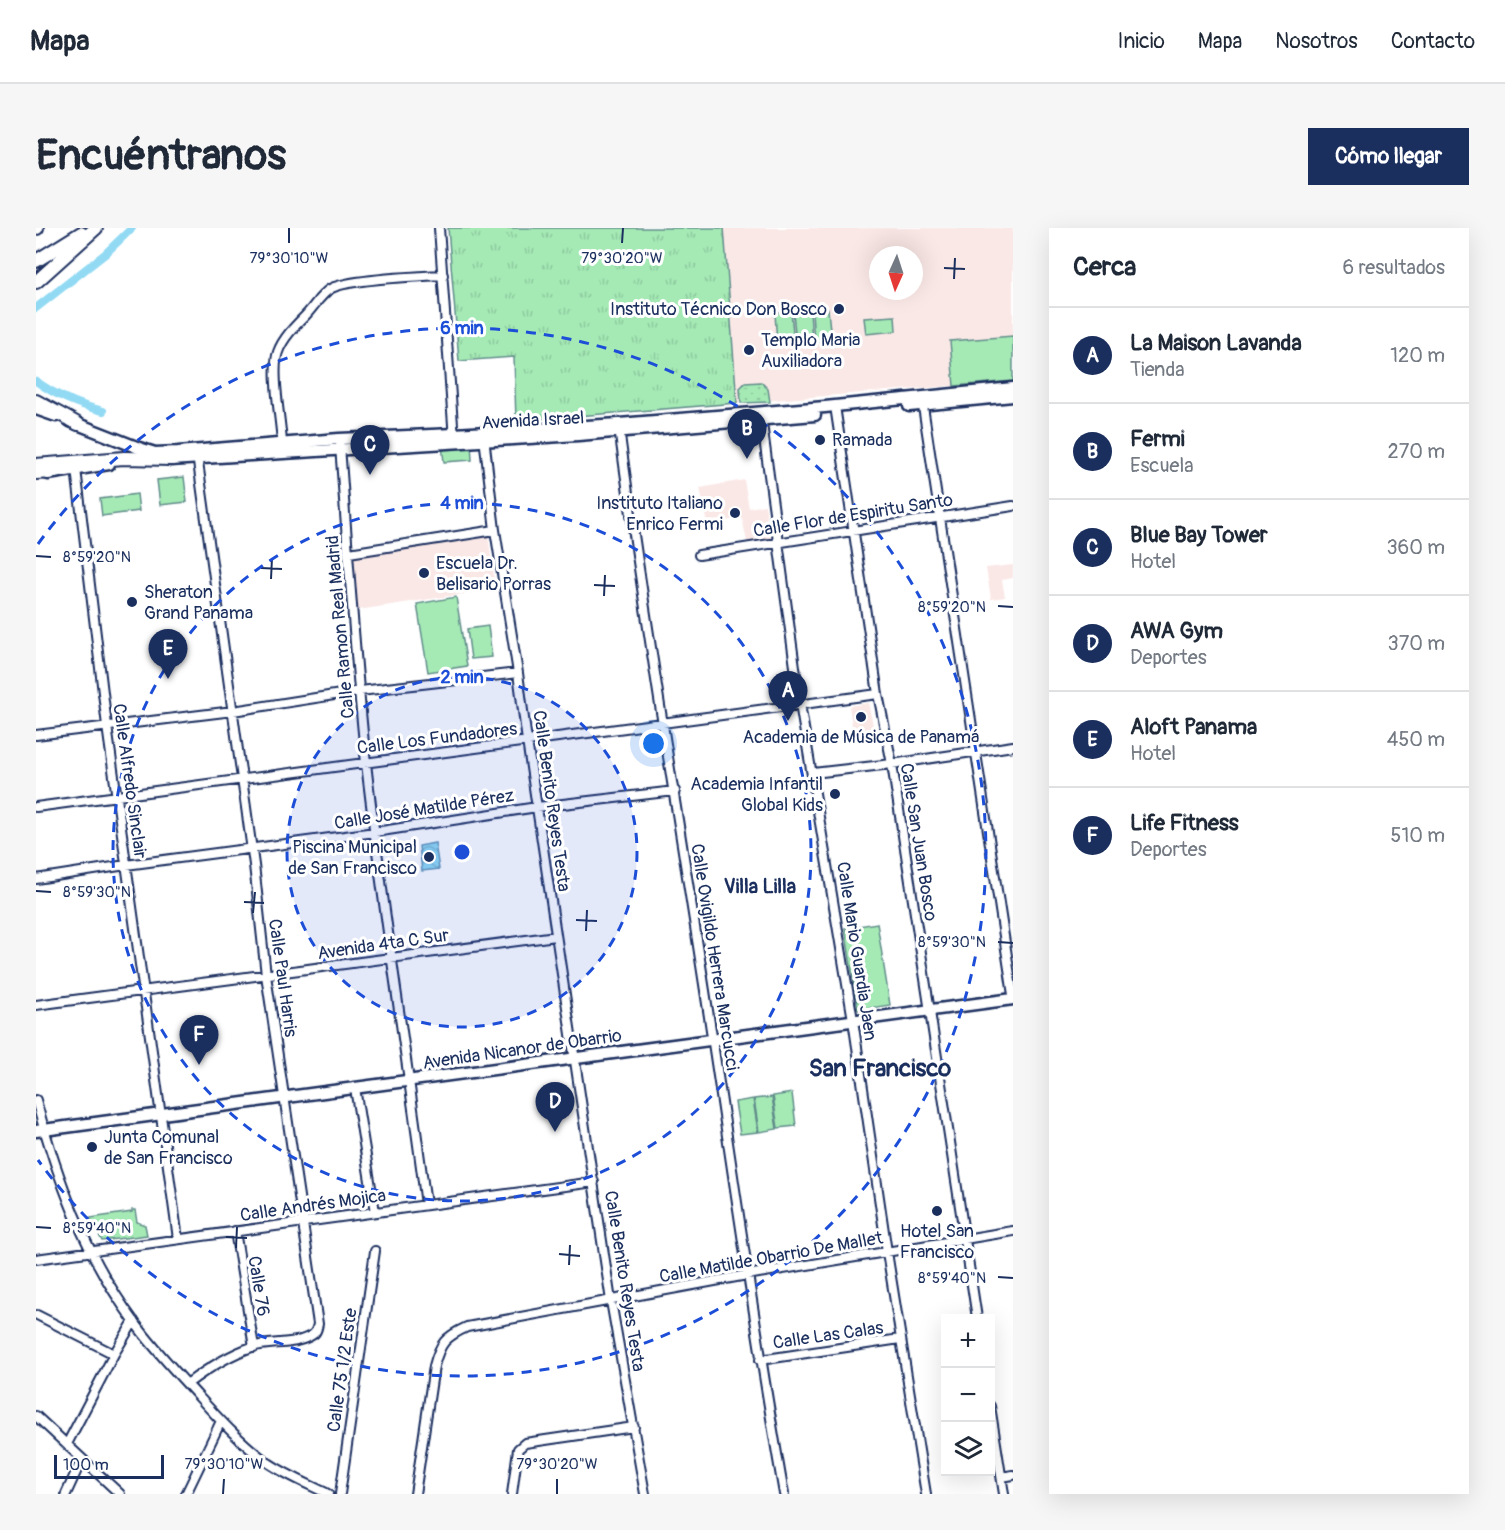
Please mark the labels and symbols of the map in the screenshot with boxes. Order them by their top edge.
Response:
north arrow [869,246,923,300]
text: 79°30'10"W [250,249,329,268]
text: 79°30'20"W [581,249,663,268]
place label: Instituto Técnico Don Bosco [610,298,827,321]
marker: Instituto Técnico Don Bosco [832,302,846,316]
text: 6 min [440,317,484,340]
place label: Templo Maria Auxiliadora [761,329,860,373]
marker: Templo Maria Auxiliadora [742,343,756,357]
street label: Avenida Israel [481,406,585,435]
pin: B [728,410,766,459]
pin: C [350,426,390,475]
place label: Ramada [832,429,892,452]
marker: Ramada [813,433,827,447]
street label: Calle Flor de Espiritu Santo [752,488,955,543]
text: 4 min [440,492,484,515]
place label: Instituto Italiano Enrico Fermi [596,492,723,536]
marker: Instituto Italiano Enrico Fermi [728,506,742,520]
street label: Calle Ramon Real Madrid [321,534,360,719]
text: 8°59'20"N [63,548,131,567]
place label: Escuela Dr. Belisario Porras [436,552,551,596]
marker: Escuela Dr. Belisario Porras [417,566,431,580]
place label: Sheraton Grand Panama [144,581,253,625]
marker: Sheraton Grand Panama [125,595,139,609]
text: 8°59'20"N [918,598,986,617]
pin: E [148,630,188,679]
text: 2 min [440,666,484,689]
pin: A [768,672,807,721]
street label: Calle Alfredo Sinclair [107,702,152,861]
street label: Calle Benito Reyes Testa [527,709,576,893]
marker: Academia de Música de Panamá [854,710,868,724]
street label: Calle Los Fundadores [356,717,518,760]
place label: Academia de Música de Panamá [743,726,979,749]
your location [639,729,668,758]
street label: Calle San Juan Bosco [895,761,942,923]
place label: Academia Infantil Global Kids [690,773,823,817]
street label: Calle José Matilde Pérez [333,784,516,835]
marker: Academia Infantil Global Kids [828,787,842,801]
place label: Piscina Municipal de San Francisco [288,836,417,880]
centre of rings [452,842,472,862]
street label: Calle Ovigildo Herrera Marcucci [685,842,744,1072]
marker: Piscina Municipal de San Francisco [422,850,436,864]
street label: Calle Mario Guardia Jaen [831,860,882,1042]
district label: Villa Lilla [724,874,796,899]
text: 8°59'30"N [63,883,131,902]
street label: Calle Paul Harris [263,917,302,1039]
street label: Avenida 4ta C Sur [316,924,451,965]
text: 8°59'30"N [918,933,986,952]
pin: F [180,1016,218,1065]
street label: Avenida Nicanor de Obarrio [421,1024,623,1075]
district label: San Francisco [809,1054,951,1083]
pin: D [536,1082,574,1132]
place label: Junta Comunal de San Francisco [104,1126,233,1170]
marker: Junta Comunal de San Francisco [85,1140,99,1154]
street label: Calle Andrés Mojica [239,1184,387,1227]
street label: Calle Benito Reyes Testa [599,1189,650,1373]
marker: Hotel San Francisco [930,1204,944,1218]
text: 8°59'40"N [63,1219,131,1238]
place label: Hotel San Francisco [900,1220,975,1264]
street label: Calle Matilde Obarrio De Mallet [658,1226,885,1288]
street label: Calle 76 [242,1254,275,1318]
text: 8°59'40"N [918,1269,986,1288]
street label: Calle 75 1/2 Este [322,1306,363,1434]
street label: Calle Las Calas [771,1316,885,1355]
scale bar [54,1452,164,1480]
text: 79°30'10"W [185,1455,264,1474]
text: 79°30'20"W [516,1455,598,1474]

